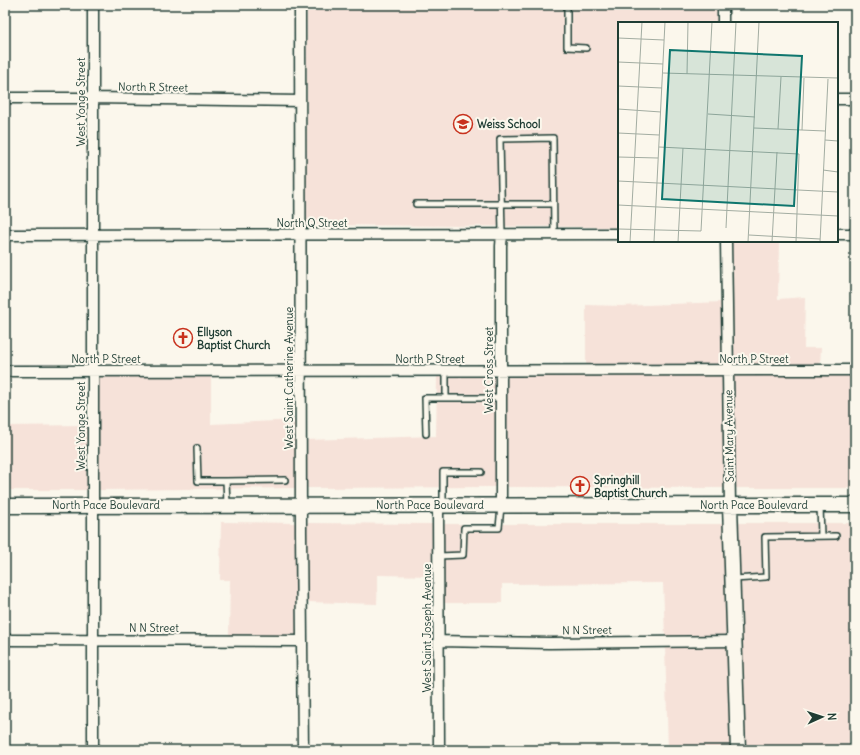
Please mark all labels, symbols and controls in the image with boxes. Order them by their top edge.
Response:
inset map [618,22,838,242]
street label: West Yonge Street [74,57,88,146]
street label: North R Street [118,79,188,95]
school or university icon: Weiss School [452,113,474,135]
place label: Weiss School [477,117,541,131]
street label: North Q Street [276,216,348,230]
street label: West Saint Catherine Avenue [282,307,296,449]
place label: Ellyson Baptist Church [197,325,271,353]
street label: West Cross Street [482,326,496,413]
church icon: Ellyson Baptist Church [172,327,194,349]
street label: North P Street [71,352,141,366]
street label: North P Street [395,352,465,366]
street label: North P Street [719,352,789,366]
street label: West Yonge Street [74,381,88,470]
street label: Saint Mary Avenue [721,389,737,483]
place label: Springhill Baptist Church [594,473,668,501]
church icon: Springhill Baptist Church [569,475,591,497]
street label: North Pace Boulevard [52,498,161,512]
street label: North Pace Boulevard [376,498,485,512]
street label: North Pace Boulevard [700,498,809,512]
street label: West Saint Joseph Avenue [420,563,434,693]
street label: N N Street [129,621,179,635]
street label: N N Street [562,623,612,637]
north arrow [802,697,842,737]
text: N [825,712,839,721]

